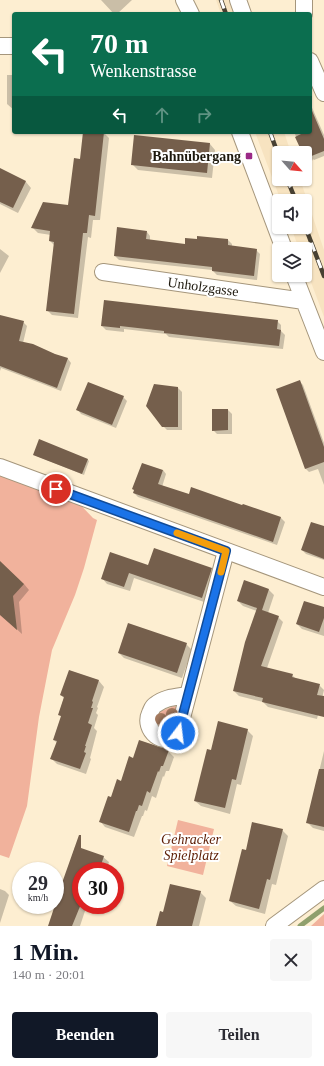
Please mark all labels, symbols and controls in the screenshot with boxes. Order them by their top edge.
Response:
icon: left [24,28,76,80]
text: 70 m [90,28,148,59]
text: Wenkenstrasse [90,61,197,81]
icon: left [109,104,131,126]
icon: ahead [151,104,173,126]
icon: right [193,104,215,126]
north arrow [272,146,312,186]
map controls [272,146,312,282]
place label: Bahnübergang [152,149,241,164]
marker: Bahnübergang [244,151,254,161]
button: sound [272,194,312,234]
button: layers [272,242,312,282]
street label: Unholzgasse [167,275,239,299]
pin [39,472,73,506]
icon: arrive [45,478,67,500]
position arrow [157,712,199,754]
park label: Gehracker Spielplatz [161,832,221,863]
speed limit sign: 30 [72,862,124,914]
text: 29 [28,872,48,894]
text: km/h [28,892,48,903]
text: 1 Min. [12,939,79,965]
button: close [270,939,312,981]
text: 140 m · 20:01 [12,967,85,982]
button: Beenden [12,1012,158,1058]
button: Teilen [166,1012,312,1058]

